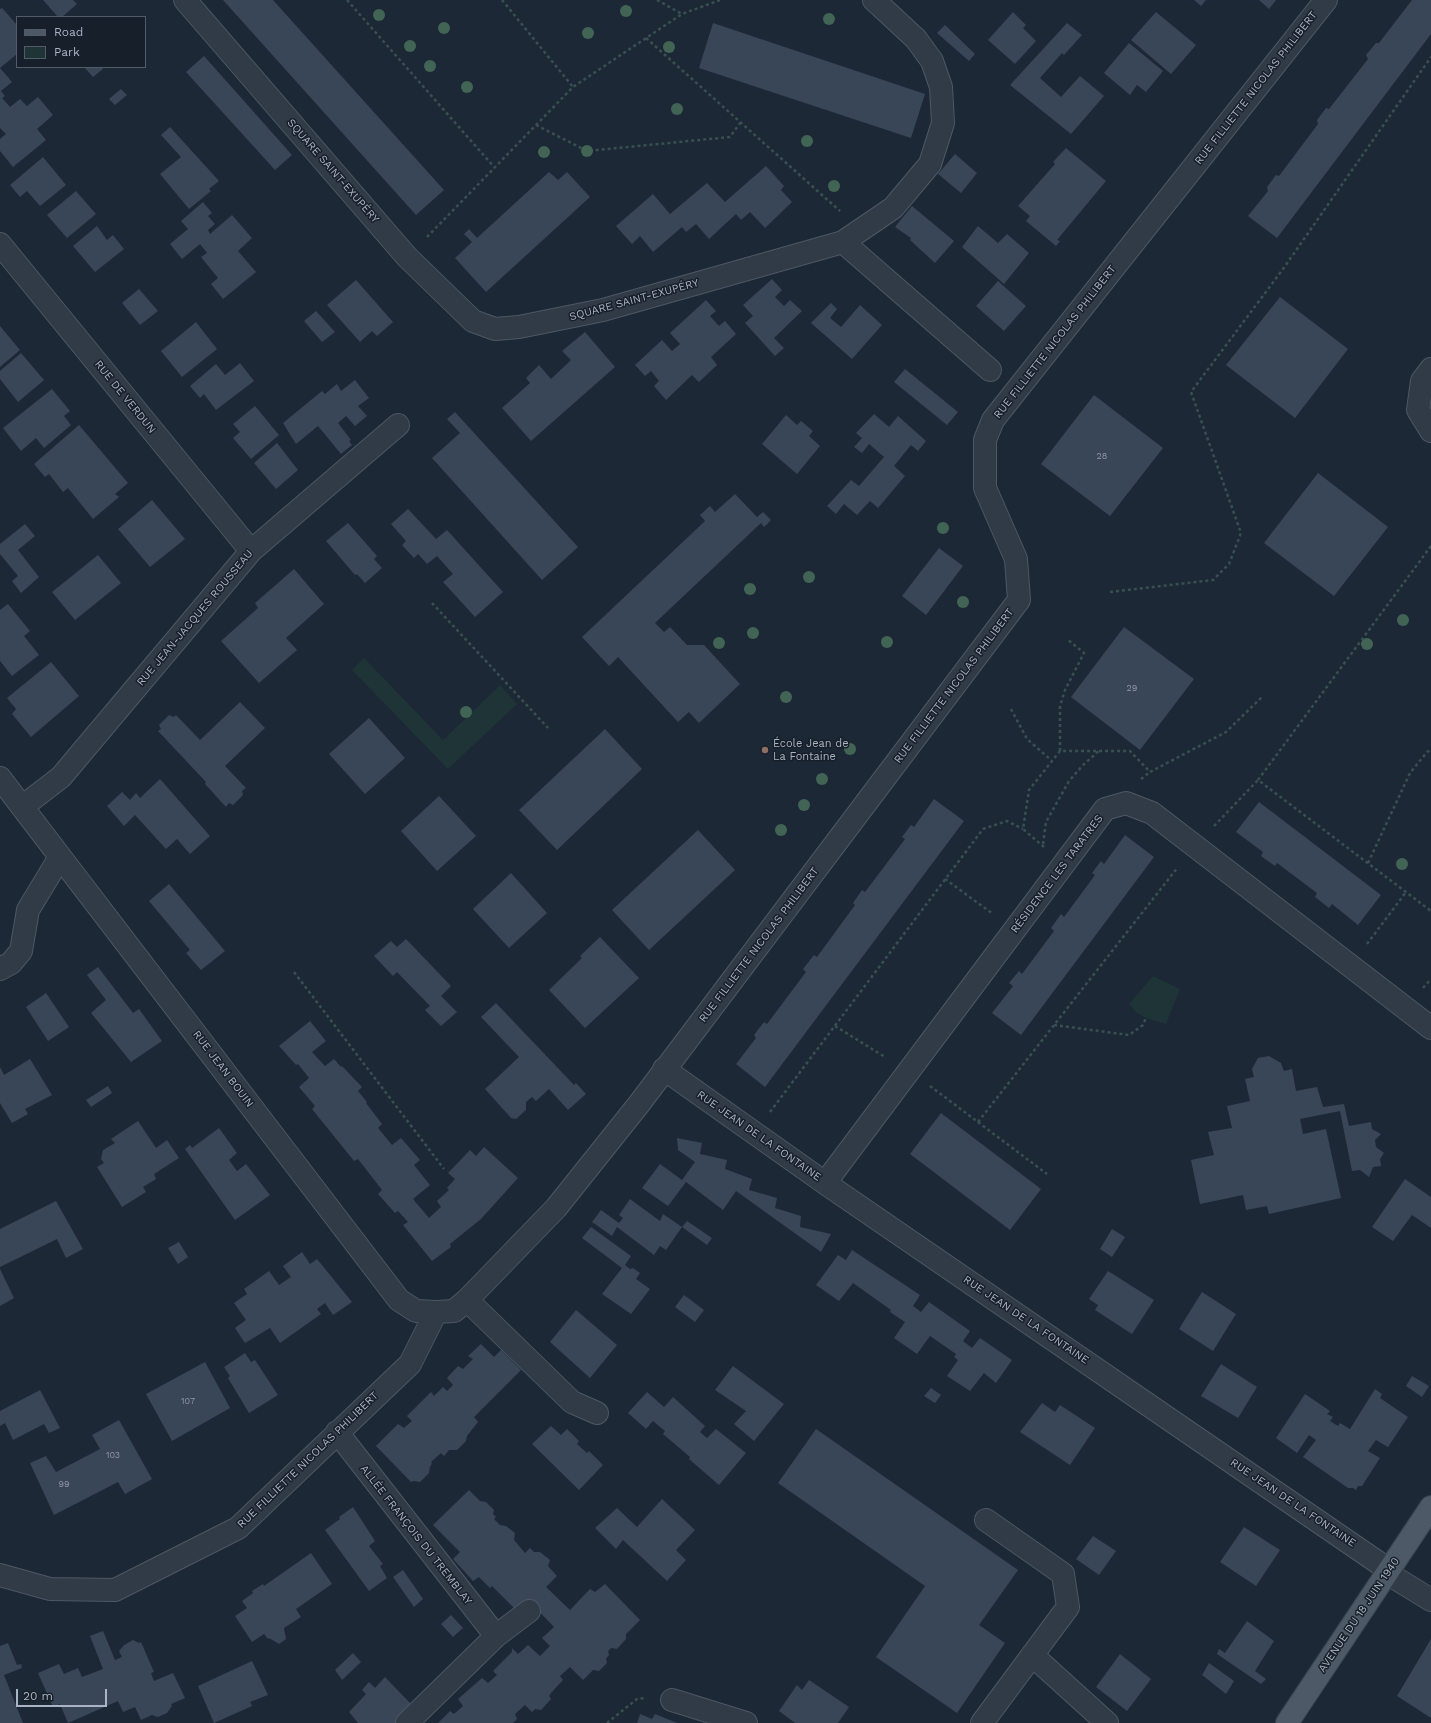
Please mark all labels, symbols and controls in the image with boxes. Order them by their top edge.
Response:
street label: RUE FILLIETTE NICOLAS PHILIBERT [1192,9,1320,167]
legend [16,16,146,68]
text: Road [54,25,83,39]
text: Park [54,45,80,59]
street label: SQUARE SAINT-EXUPÉRY [284,116,382,226]
street label: RUE FILLIETTE NICOLAS PHILIBERT [991,263,1119,421]
street label: SQUARE SAINT-EXUPÉRY [568,276,700,324]
street label: RUE DE VERDUN [92,358,158,436]
house number: 28 [1097,451,1107,461]
street label: RUE JEAN-JACQUES ROUSSEAU [134,547,256,689]
street label: RUE FILLIETTE NICOLAS PHILIBERT [891,606,1017,766]
house number: 29 [1127,683,1137,693]
place label: École Jean de La Fontaine [773,737,849,763]
marker: École Jean de La Fontaine [760,745,770,755]
street label: RÉSIDENCE LES TARATRES [1008,812,1106,936]
street label: RUE FILLIETTE NICOLAS PHILIBERT [696,865,822,1025]
street label: RUE JEAN BOUIN [190,1028,256,1110]
street label: RUE JEAN DE LA FONTAINE [694,1088,824,1184]
street label: RUE JEAN DE LA FONTAINE [961,1273,1091,1367]
street label: RUE FILLIETTE NICOLAS PHILIBERT [235,1389,381,1531]
house number: 107 [181,1396,195,1406]
house number: 103 [106,1450,120,1460]
street label: RUE JEAN DE LA FONTAINE [1228,1456,1358,1550]
street label: ALLÉE FRANÇOIS DU TREMBLAY [357,1462,475,1608]
house number: 99 [58,1479,70,1489]
street label: AVENUE DU 18 JUIN 1940 [1316,1555,1402,1675]
scale bar [18,1681,109,1707]
text: 20 m [23,1689,53,1703]

